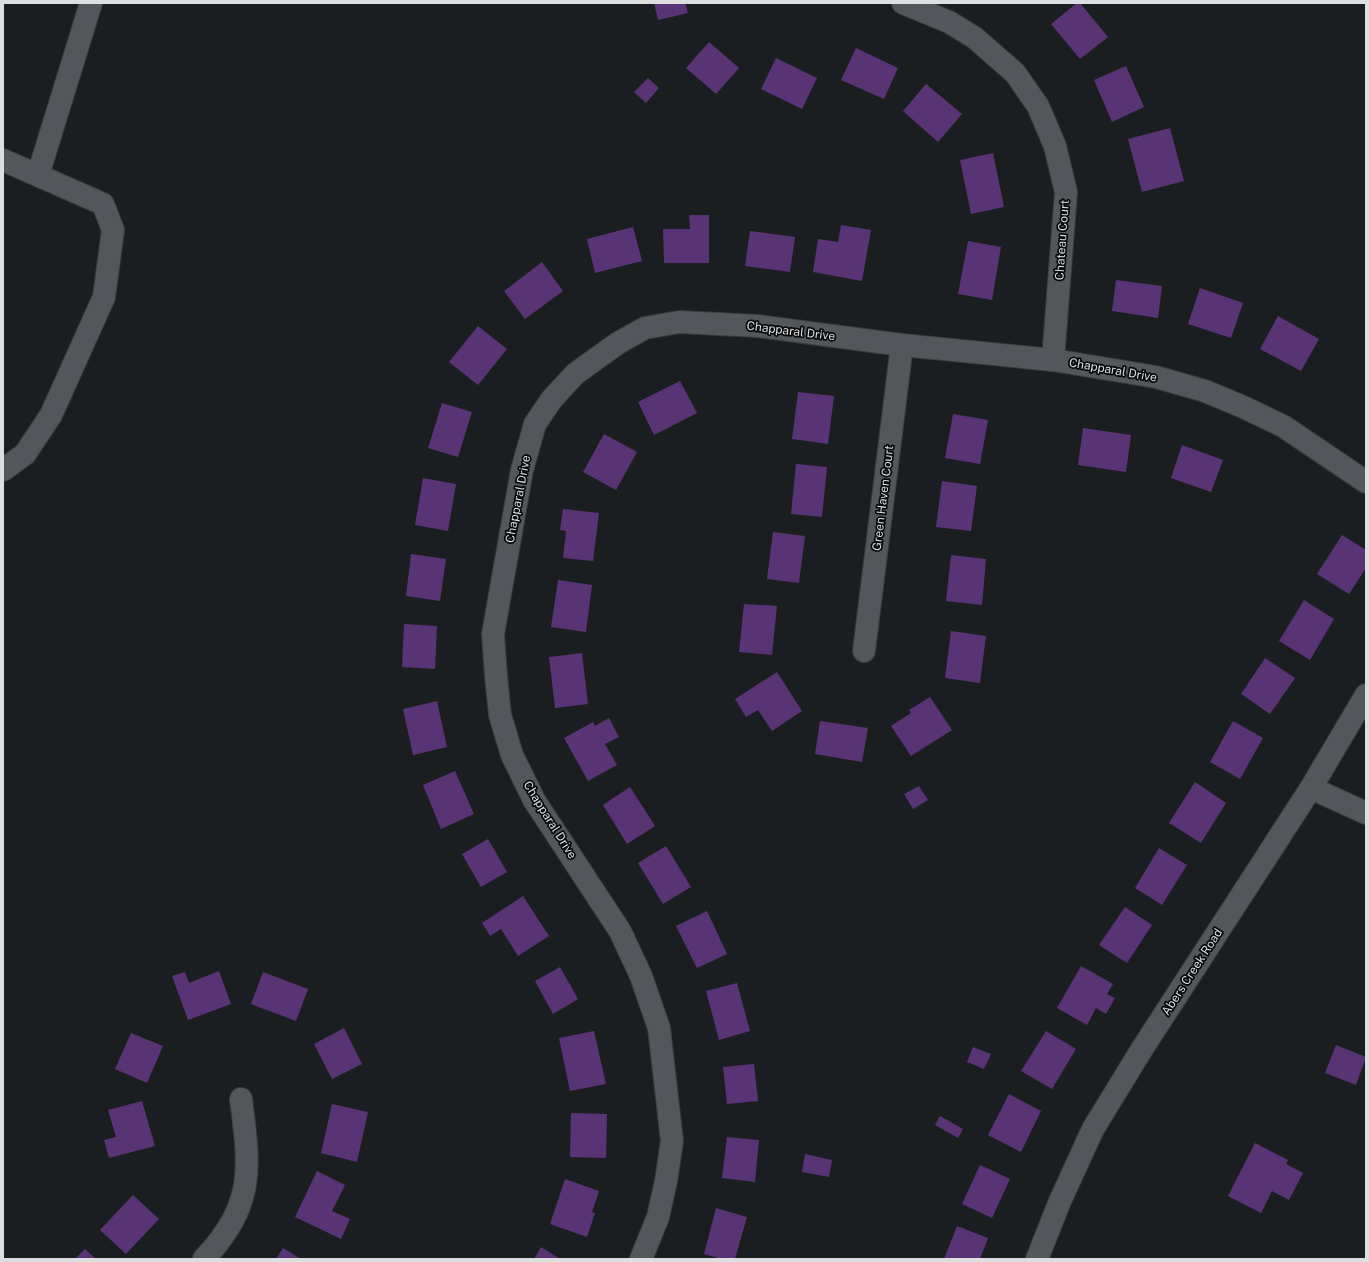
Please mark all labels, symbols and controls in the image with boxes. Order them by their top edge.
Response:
street label: Chateau Court [1052,199,1072,281]
street label: Chapparal Drive [746,319,836,343]
street label: Chapparal Drive [1068,355,1158,385]
street label: Green Haven Court [870,444,896,552]
street label: Chapparal Drive [503,454,533,544]
street label: Chapparal Drive [520,779,580,862]
street label: Abers Creek Road [1159,926,1225,1018]

